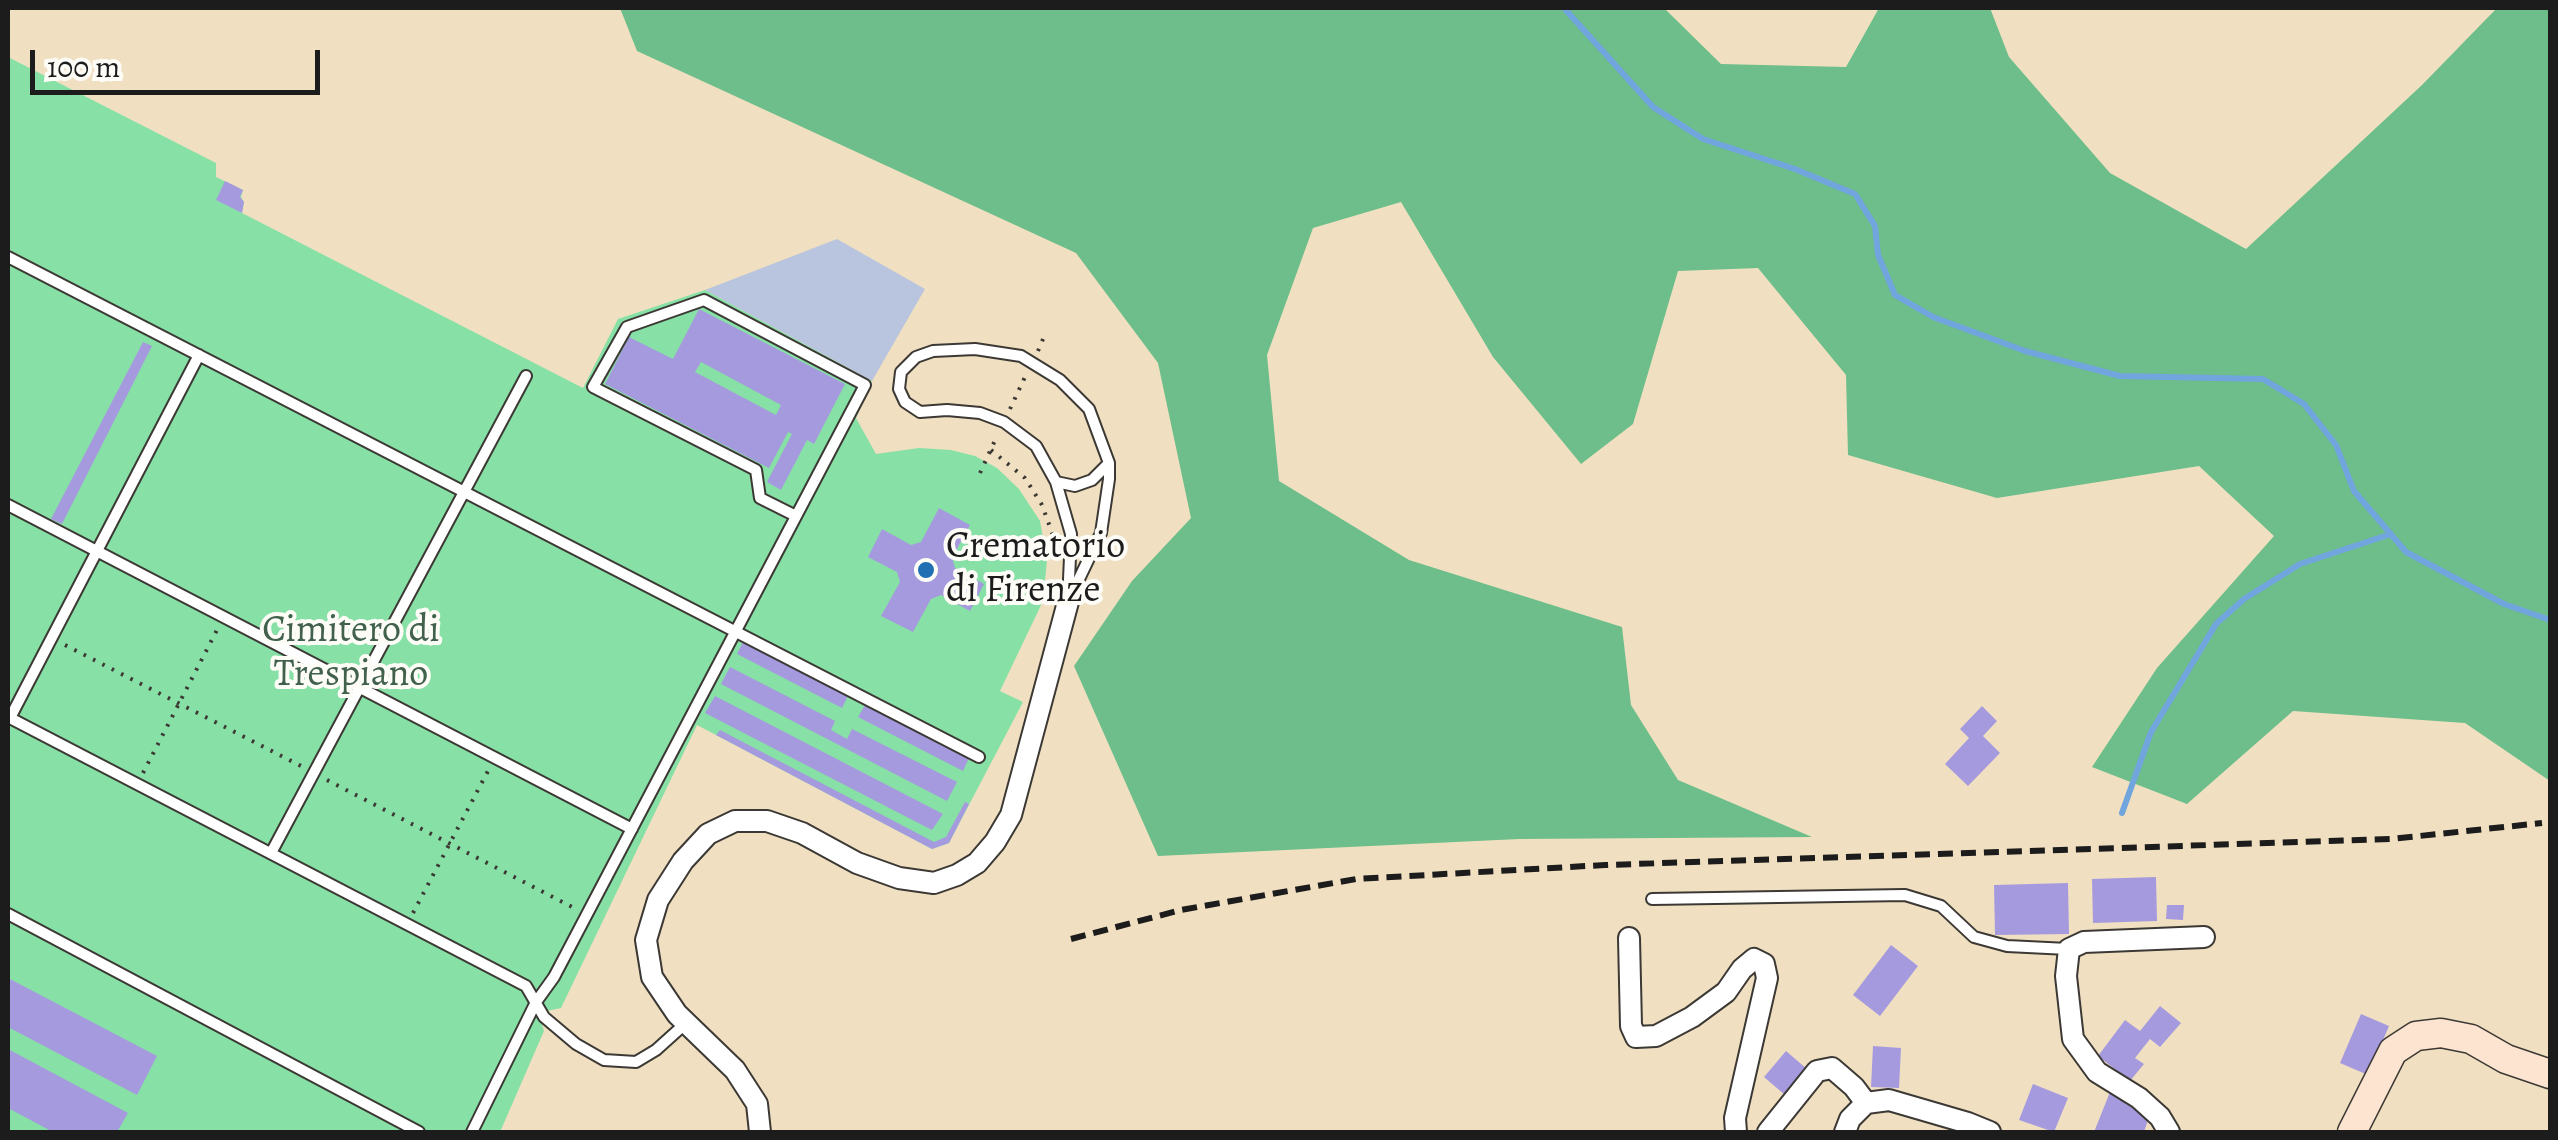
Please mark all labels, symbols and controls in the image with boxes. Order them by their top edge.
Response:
scale bar [35,30,325,92]
text: 100 m [47,47,120,87]
place label: Crematorio di Firenze [946,525,1125,614]
marker: Crematorio di Firenze [915,559,937,581]
park label: Cimitero di Trespiano [262,609,440,698]

